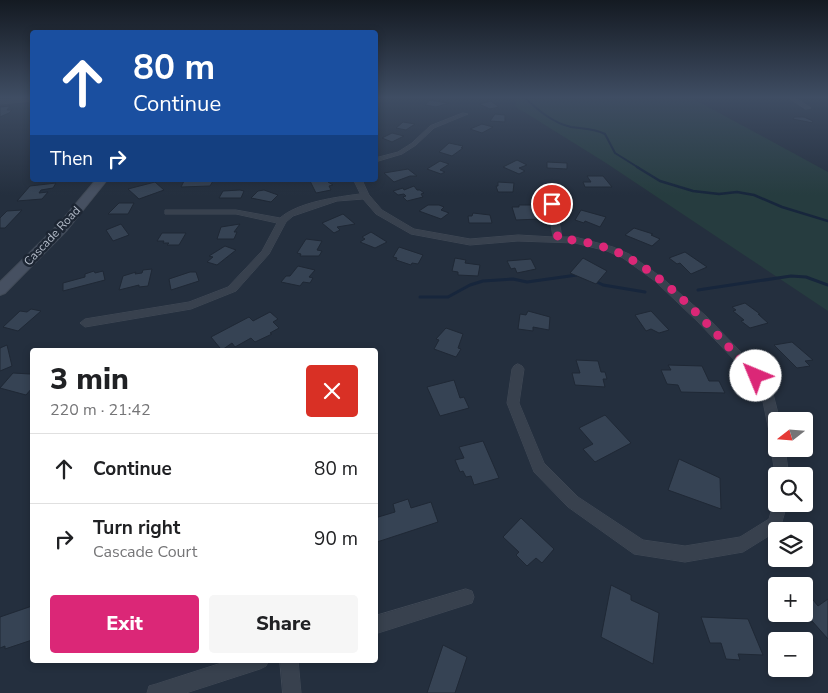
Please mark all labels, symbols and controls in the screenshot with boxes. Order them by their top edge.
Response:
text: 80 m [133,44,215,91]
icon: ahead [50,50,115,115]
text: Continue [133,89,221,119]
icon: right [103,145,131,173]
text: Then [50,146,93,172]
pin [531,183,573,225]
icon: arrive [538,190,566,218]
street label: Cascade Road [20,203,84,269]
position arrow [729,349,781,401]
text: 3 min [50,359,129,400]
button: close [306,365,358,417]
text: 220 m · 21:42 [50,399,151,421]
north arrow [768,412,812,458]
map controls [768,412,813,677]
icon: ahead [50,455,78,483]
text: Continue [93,456,172,482]
text: 80 m [314,456,358,482]
button: search [768,467,813,512]
text: Turn right [93,515,180,541]
button: layers [768,522,813,567]
icon: right [50,525,78,553]
text: 90 m [314,526,358,552]
text: Cascade Court [93,541,197,563]
button: + [768,577,813,622]
button: Exit [50,595,199,653]
button: Share [209,595,358,653]
button: − [768,632,813,677]

